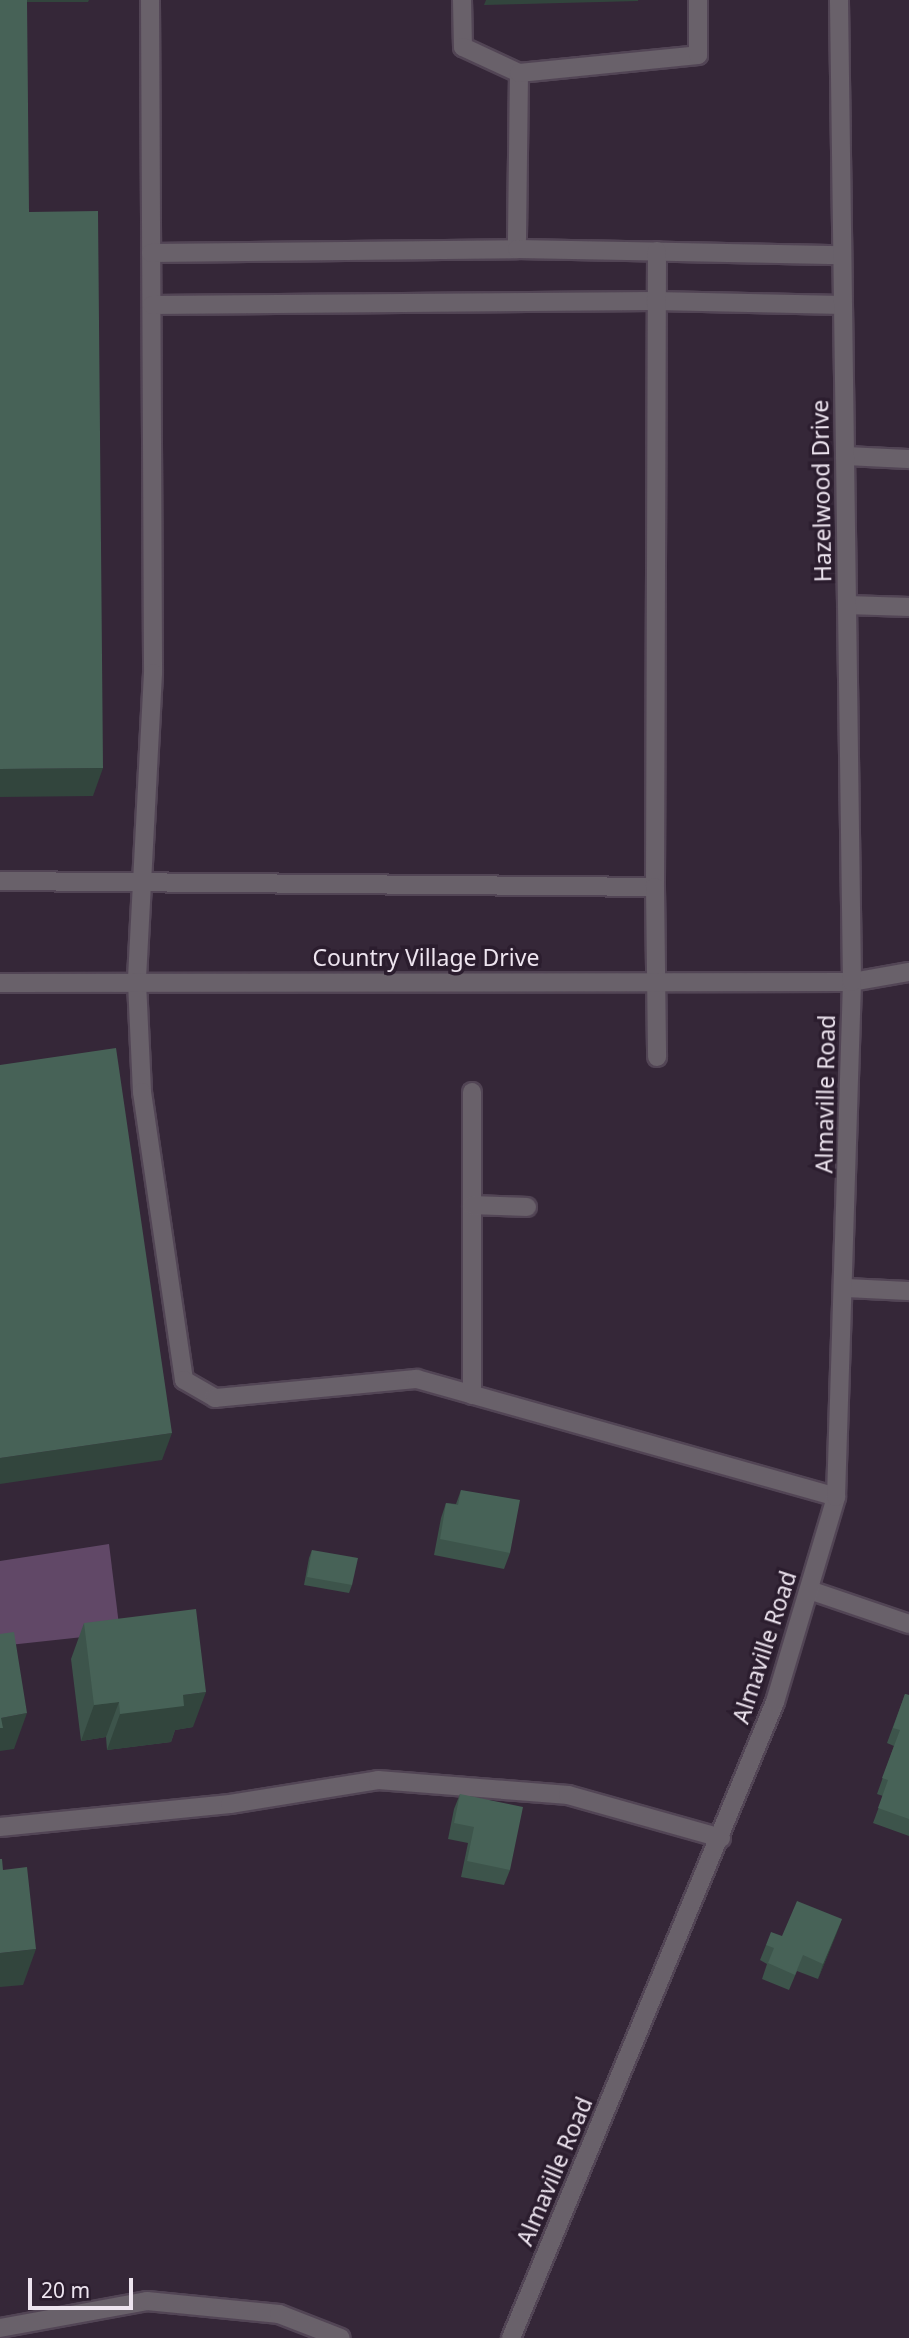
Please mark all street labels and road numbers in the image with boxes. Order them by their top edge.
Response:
street label: Hazelwood Drive [806,399,836,583]
street label: Country Village Drive [313,943,539,971]
street label: Almaville Road [810,1014,840,1174]
street label: Almaville Road [726,1567,802,1727]
street label: Almaville Road [510,2093,598,2249]

